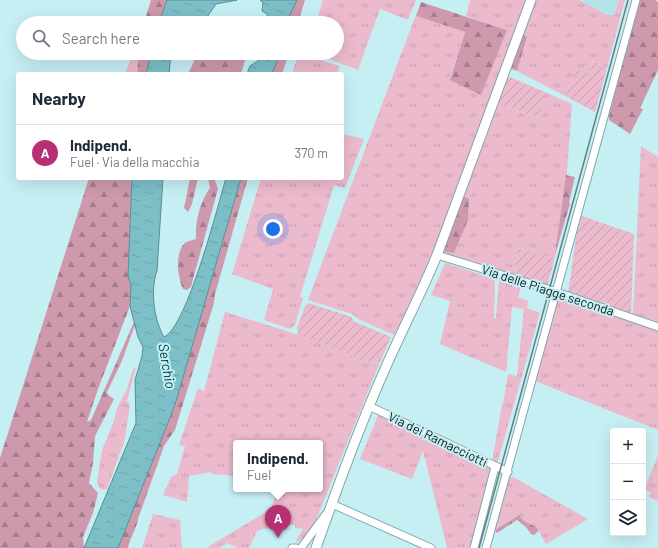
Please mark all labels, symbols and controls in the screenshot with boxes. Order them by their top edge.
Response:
search box [16,16,344,60]
icon: search [30,27,52,49]
text: Search here [62,29,140,47]
text: Nearby [32,88,86,108]
text: Indipend. [70,136,132,154]
text: A [41,145,49,161]
text: 370 m [294,145,328,161]
text: Fuel · Via della macchia [70,154,199,170]
your location [263,219,283,239]
street label: Via delle Piagge seconda [480,261,616,319]
water label: Serchio [155,342,180,390]
street label: Via dei Ramacciotti [386,408,490,470]
map controls [610,428,646,536]
button: + [610,428,646,464]
popup [233,440,323,492]
text: Indipend. [247,449,309,467]
button: − [610,464,646,500]
text: Fuel [247,467,271,483]
button: layers [610,500,646,536]
pin: A [265,505,291,538]

